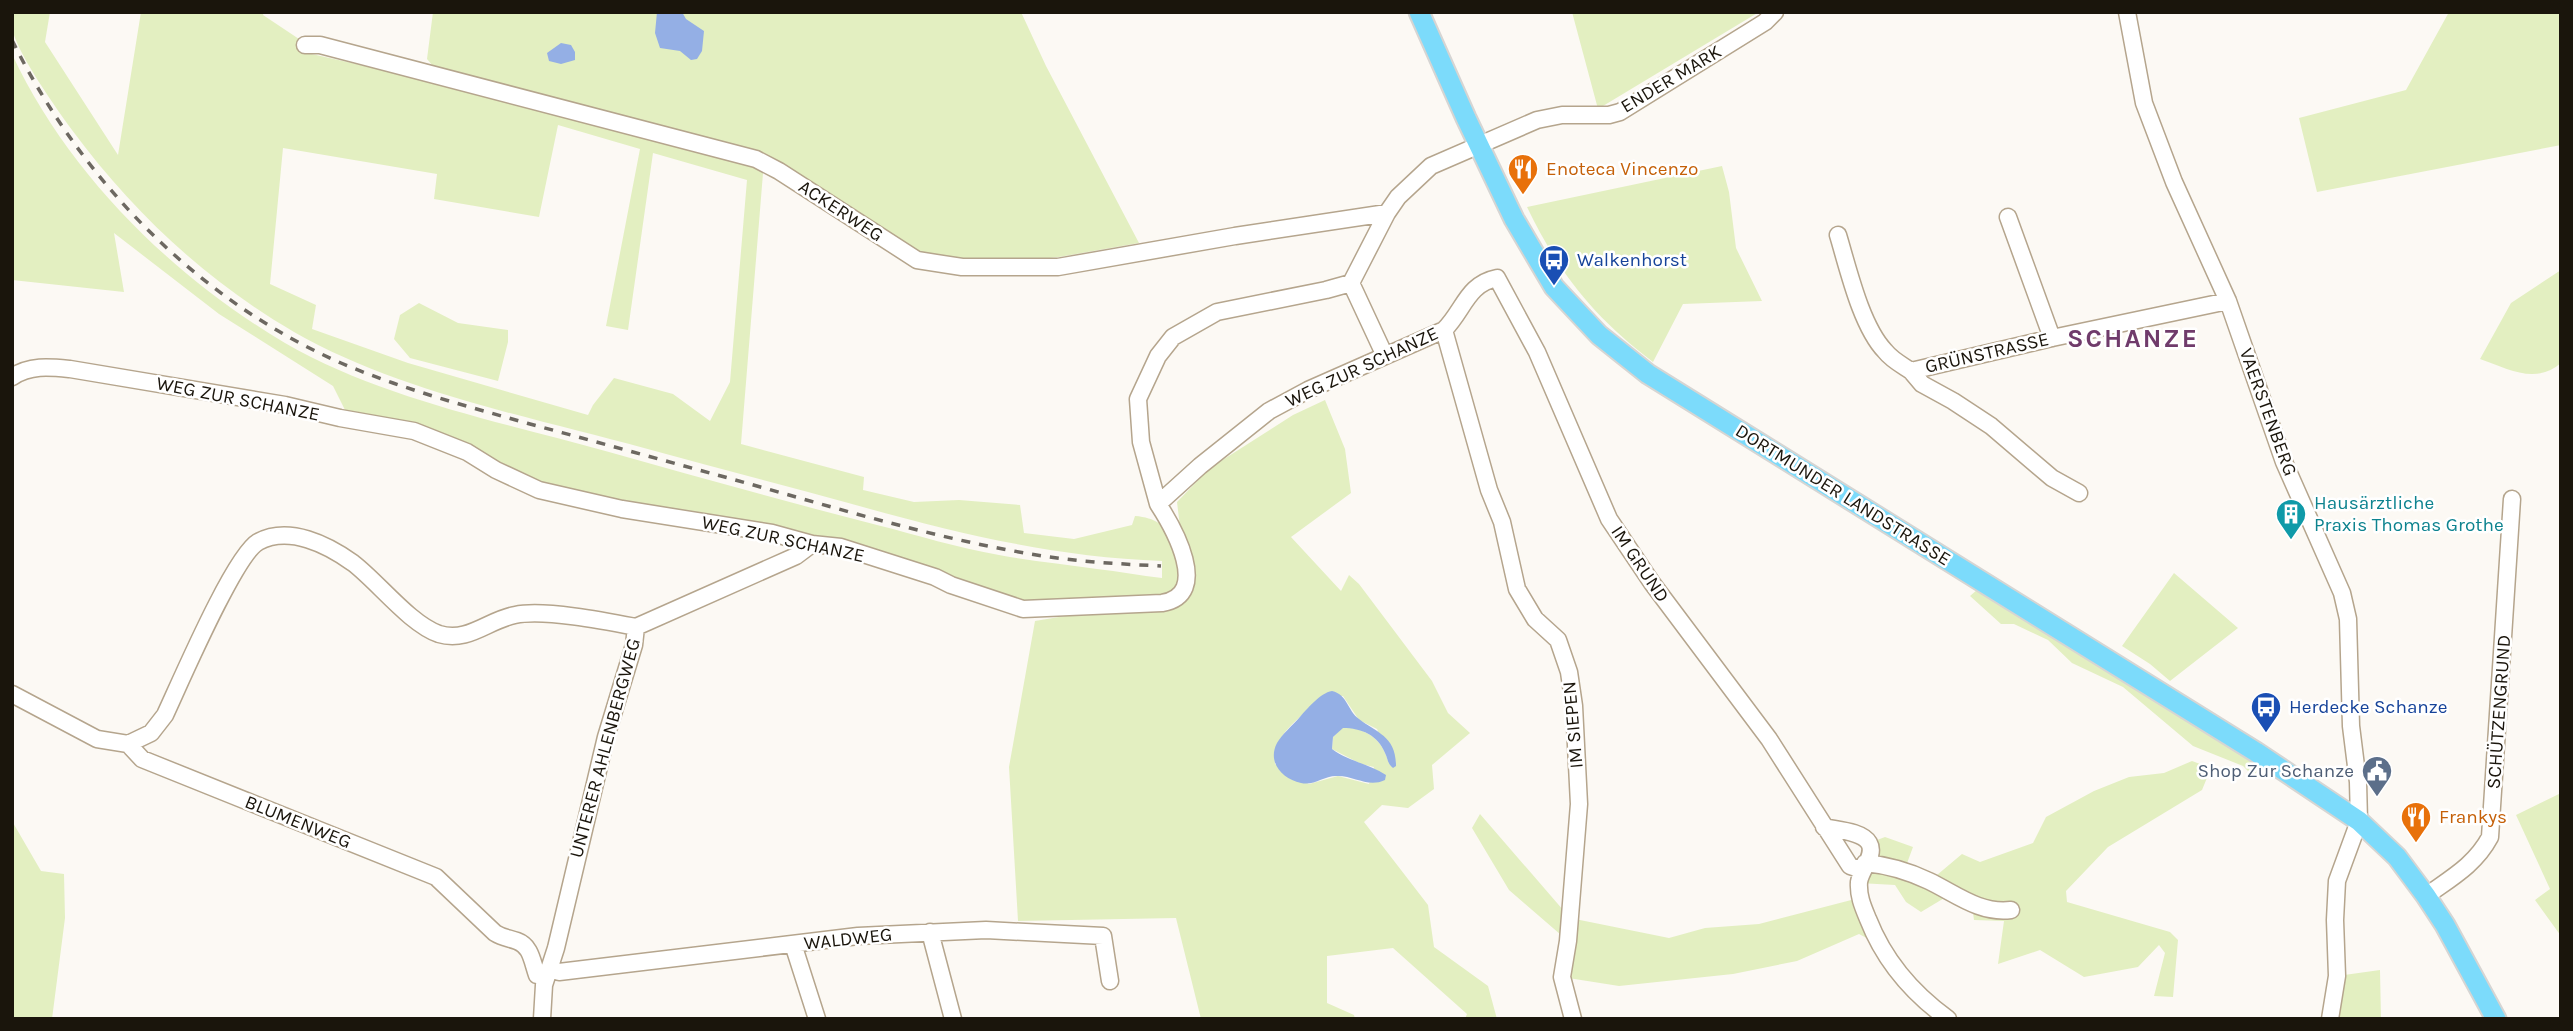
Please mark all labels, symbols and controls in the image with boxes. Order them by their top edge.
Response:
street label: ENDER MARK [1617,40,1726,118]
restaurant icon: Enoteca Vincenzo [1506,152,1540,196]
place label: Enoteca Vincenzo [1546,158,1698,180]
street label: ACKERWEG [795,176,887,246]
bus stop icon: Walkenhorst [1537,243,1571,287]
place label: Walkenhorst [1577,249,1687,271]
street label: WEG ZUR SCHANZE [1282,322,1442,412]
district label: SCHANZE [2067,323,2199,354]
street label: GRÜNSTRASSE [1923,328,2051,378]
street label: VAERSTENBERG [2235,345,2301,479]
street label: WEG ZUR SCHANZE [154,372,322,426]
street label: DORTMUNDER LANDSTRASSE [1731,420,1955,570]
place label: Hausärztliche Praxis Thomas Grothe [2314,492,2504,536]
building icon: Hausärztliche Praxis Thomas Grothe [2274,497,2308,541]
street label: WEG ZUR SCHANZE [700,511,866,567]
street label: IM GRUND [1606,521,1674,607]
street label: SCHÜTZENGRUND [2483,634,2515,790]
street label: UNTERER AHLENBERGWEG [565,636,645,860]
street label: IM SIEPEN [1558,680,1588,770]
bus stop icon: Herdecke Schanze [2249,690,2283,734]
place label: Herdecke Schanze [2289,696,2448,718]
public building icon: Shop Zur Schanze [2360,754,2394,798]
place label: Shop Zur Schanze [2197,760,2354,782]
street label: BLUMENWEG [242,791,354,853]
restaurant icon: Frankys [2399,800,2433,844]
place label: Frankys [2439,806,2507,828]
street label: WALDWEG [803,923,893,955]

